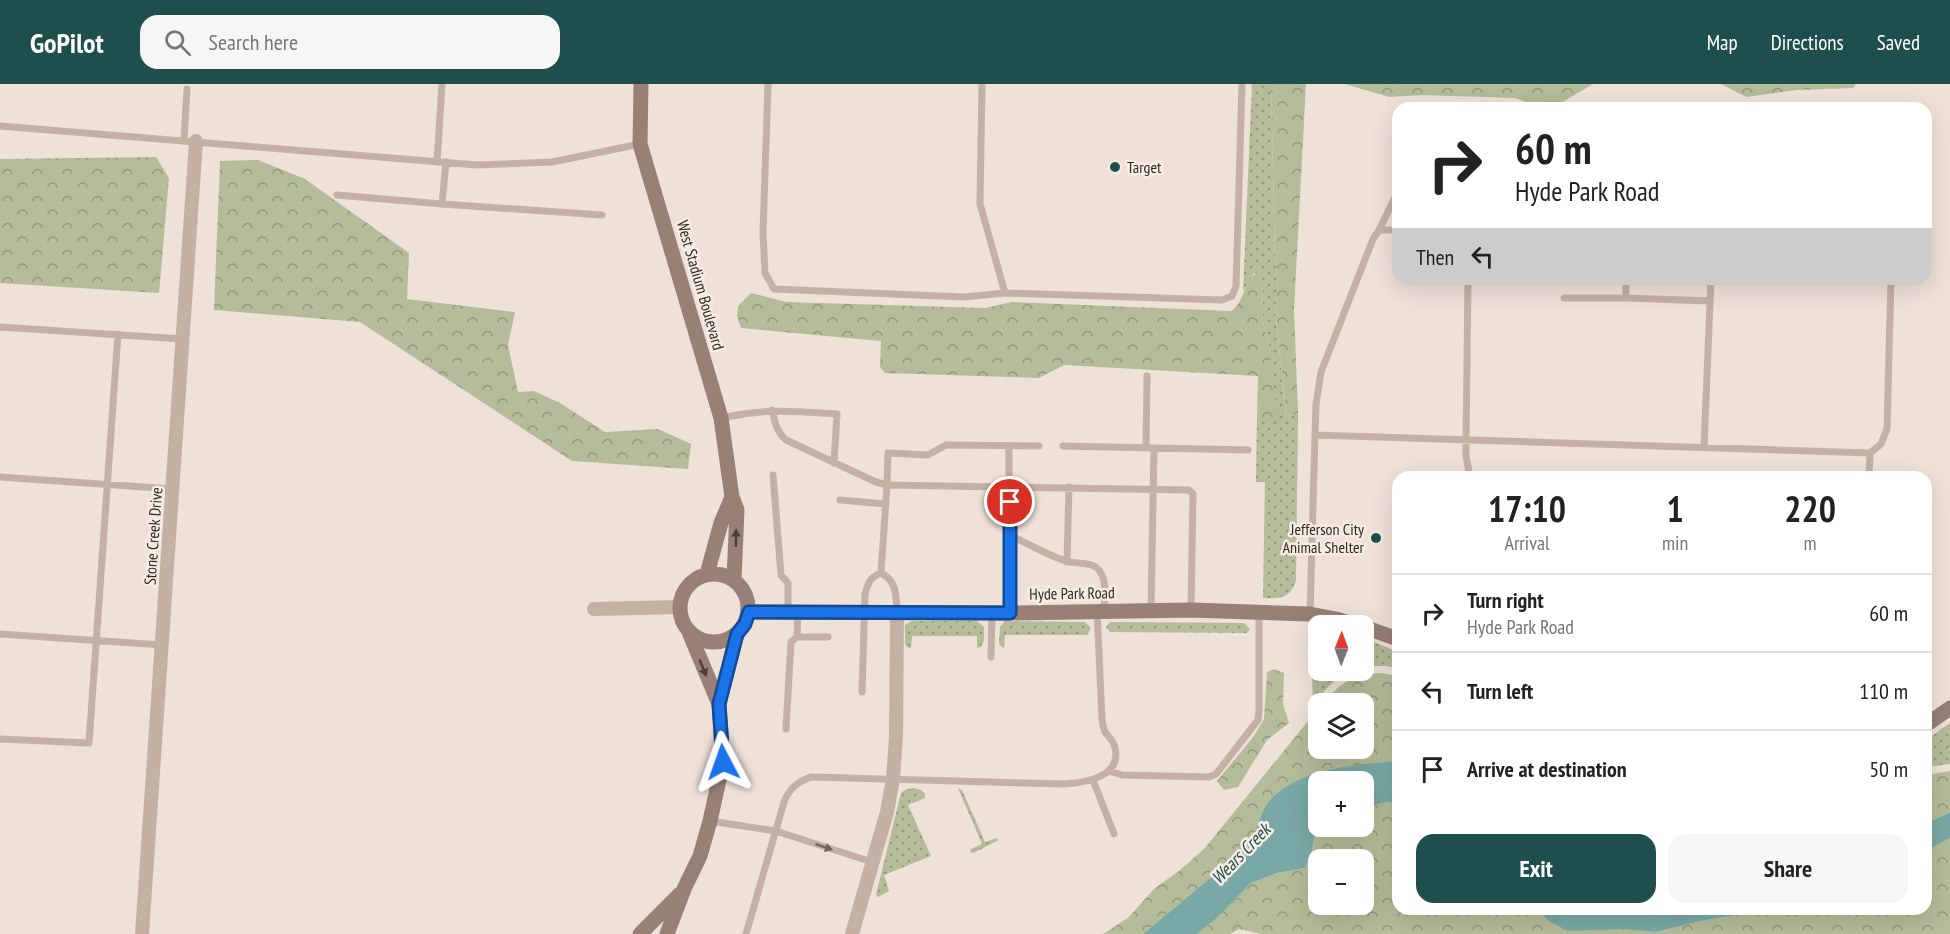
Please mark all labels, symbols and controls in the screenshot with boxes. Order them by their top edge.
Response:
search box [140,15,560,69]
text: GoPilot [30,24,104,61]
icon: search [161,26,194,59]
text: Search here [209,28,298,56]
text: Map [1707,29,1738,56]
text: Directions [1771,29,1844,56]
text: Saved [1877,29,1920,56]
text: 60 m [1515,121,1592,176]
icon: right [1416,126,1494,204]
place label: Target [1127,157,1162,177]
marker: Target [1108,160,1122,174]
text: Hyde Park Road [1515,174,1659,208]
street label: West Stadium Boulevard [673,218,729,352]
icon: left [1466,240,1499,273]
text: Then [1416,243,1454,271]
pin [984,476,1035,527]
icon: arrive [993,485,1026,518]
text: 17:10 [1488,485,1566,532]
text: 1 [1666,485,1684,532]
text: 220 [1784,485,1836,532]
street label: Stone Creek Drive [140,486,166,586]
place label: Jefferson City Animal Shelter [1283,519,1365,557]
one-way arrow [732,528,741,547]
text: Arrival [1504,530,1550,556]
text: min [1662,530,1688,556]
text: m [1804,530,1817,556]
marker: Jefferson City Animal Shelter [1369,531,1383,545]
street label: Hyde Park Road [1029,582,1115,604]
text: Turn right [1467,586,1544,614]
icon: right [1416,597,1449,630]
text: 60 m [1869,599,1908,627]
text: Hyde Park Road [1467,614,1574,640]
north arrow [1308,615,1374,681]
map controls [1308,615,1374,915]
one-way arrow [699,659,709,677]
icon: left [1416,675,1449,708]
text: Turn left [1467,677,1533,705]
text: 110 m [1859,677,1908,705]
button: layers [1308,693,1374,759]
position arrow [691,730,755,794]
icon: arrive [1416,753,1449,786]
text: Arrive at destination [1467,755,1627,783]
text: 50 m [1869,755,1908,783]
button: + [1308,771,1374,837]
water label: Wears Creek [1206,817,1277,889]
button: Exit [1416,834,1656,903]
button: Share [1668,834,1908,903]
one-way arrow [815,842,833,852]
button: − [1308,849,1374,915]

